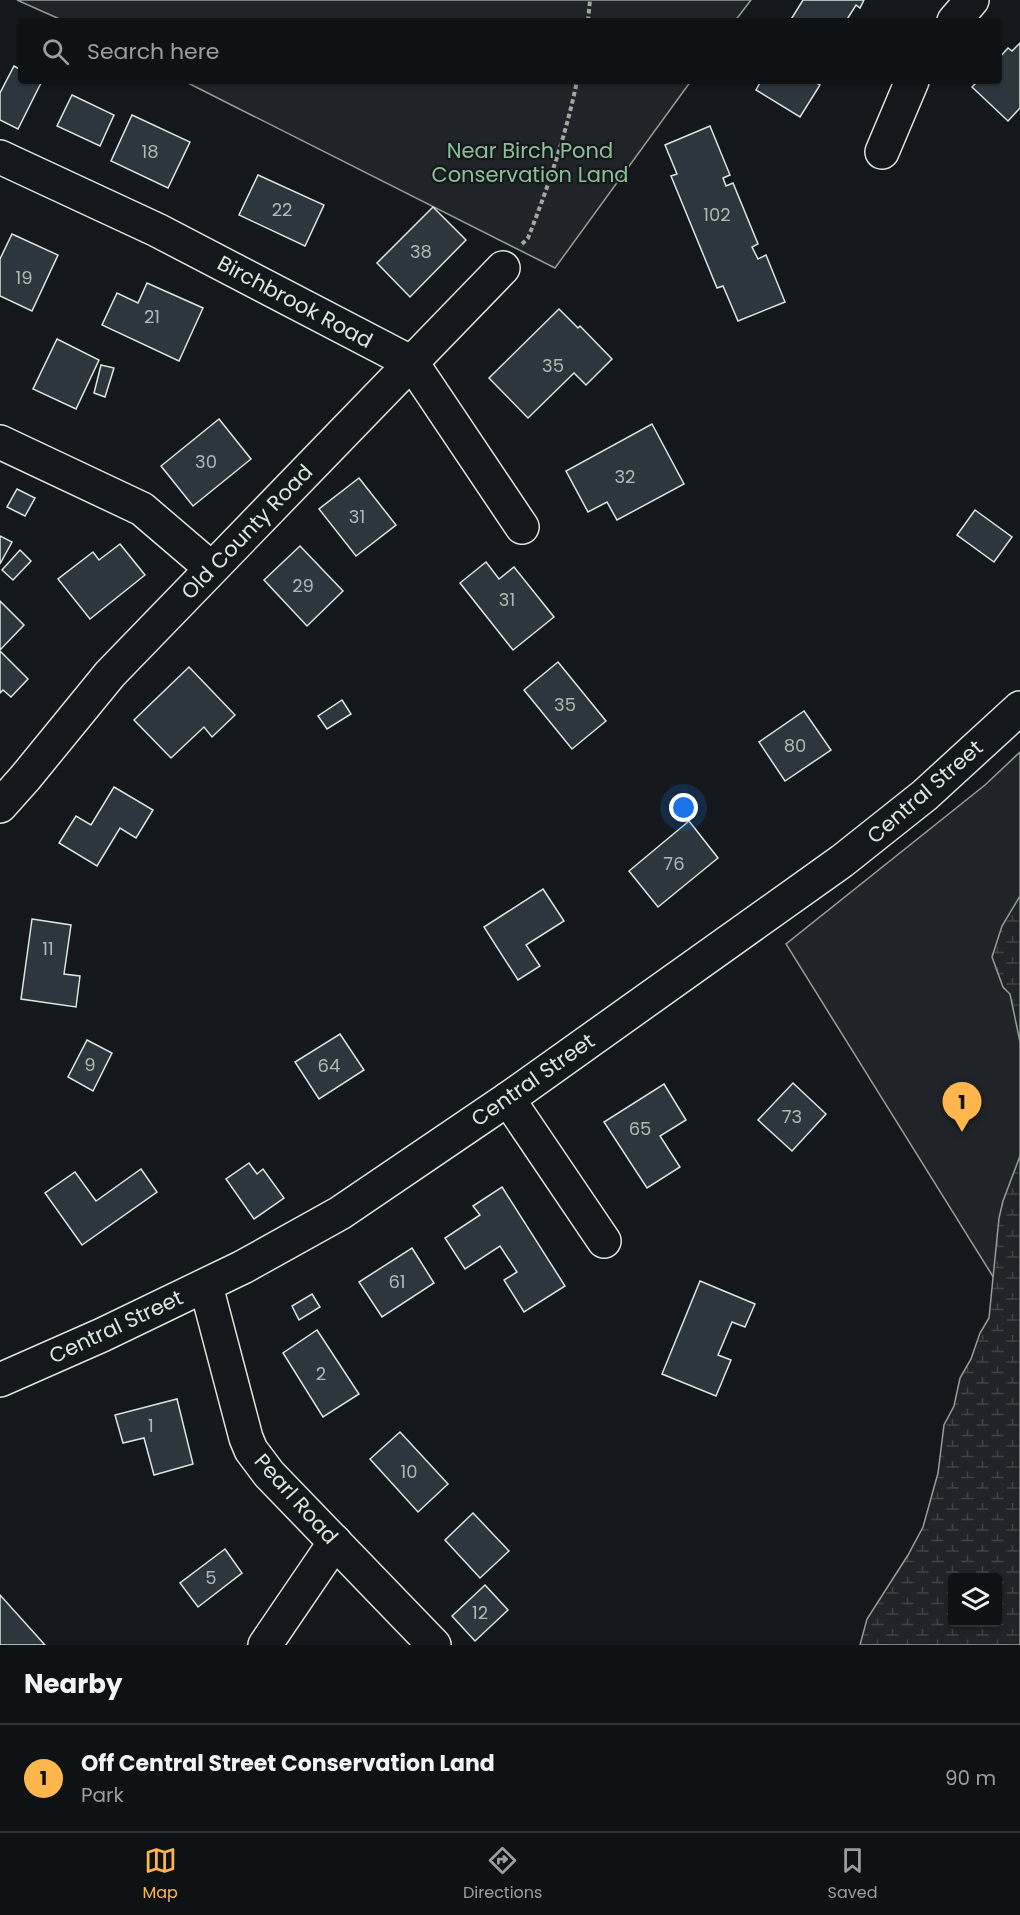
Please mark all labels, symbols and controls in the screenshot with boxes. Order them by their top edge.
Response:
search box [18,18,1002,84]
icon: search [39,35,72,68]
text: Search here [87,36,220,67]
park label: Near Birch Pond Conservation Land [431,136,629,189]
house number: 18 [141,139,159,164]
house number: 22 [272,197,292,222]
house number: 102 [703,202,731,227]
house number: 38 [410,239,432,264]
street label: Birchbrook Road [212,248,378,355]
house number: 19 [15,265,33,290]
house number: 21 [144,304,160,329]
house number: 35 [542,353,564,378]
house number: 30 [195,449,217,474]
street label: Old County Road [174,458,319,606]
house number: 32 [615,464,635,489]
house number: 31 [349,504,365,529]
house number: 29 [292,573,314,598]
house number: 31 [499,587,515,612]
house number: 35 [554,692,576,717]
house number: 80 [784,733,806,758]
street label: Central Street [861,733,989,850]
your location [669,793,698,822]
house number: 76 [663,851,685,876]
house number: 11 [42,936,54,961]
street label: Central Street [465,1026,600,1133]
house number: 9 [84,1052,96,1077]
house number: 64 [318,1053,340,1078]
pin: 1 [942,1082,982,1132]
house number: 73 [782,1104,802,1129]
house number: 65 [629,1116,651,1141]
house number: 61 [388,1269,406,1294]
street label: Central Street [44,1283,187,1370]
house number: 2 [316,1361,326,1386]
house number: 1 [148,1413,154,1438]
street label: Pearl Road [248,1447,345,1550]
house number: 10 [400,1459,418,1484]
house number: 5 [205,1565,217,1590]
map controls [948,1573,1002,1627]
button: layers [948,1573,1002,1627]
house number: 12 [472,1600,488,1625]
text: Nearby [24,1666,122,1702]
text: Off Central Street Conservation Land [81,1748,495,1779]
text: 1 [40,1764,47,1792]
text: 90 m [945,1764,996,1792]
text: Park [81,1781,124,1809]
tab: Map [143,1844,178,1905]
tab: Directions [463,1844,542,1905]
tab: Saved [828,1844,877,1905]

